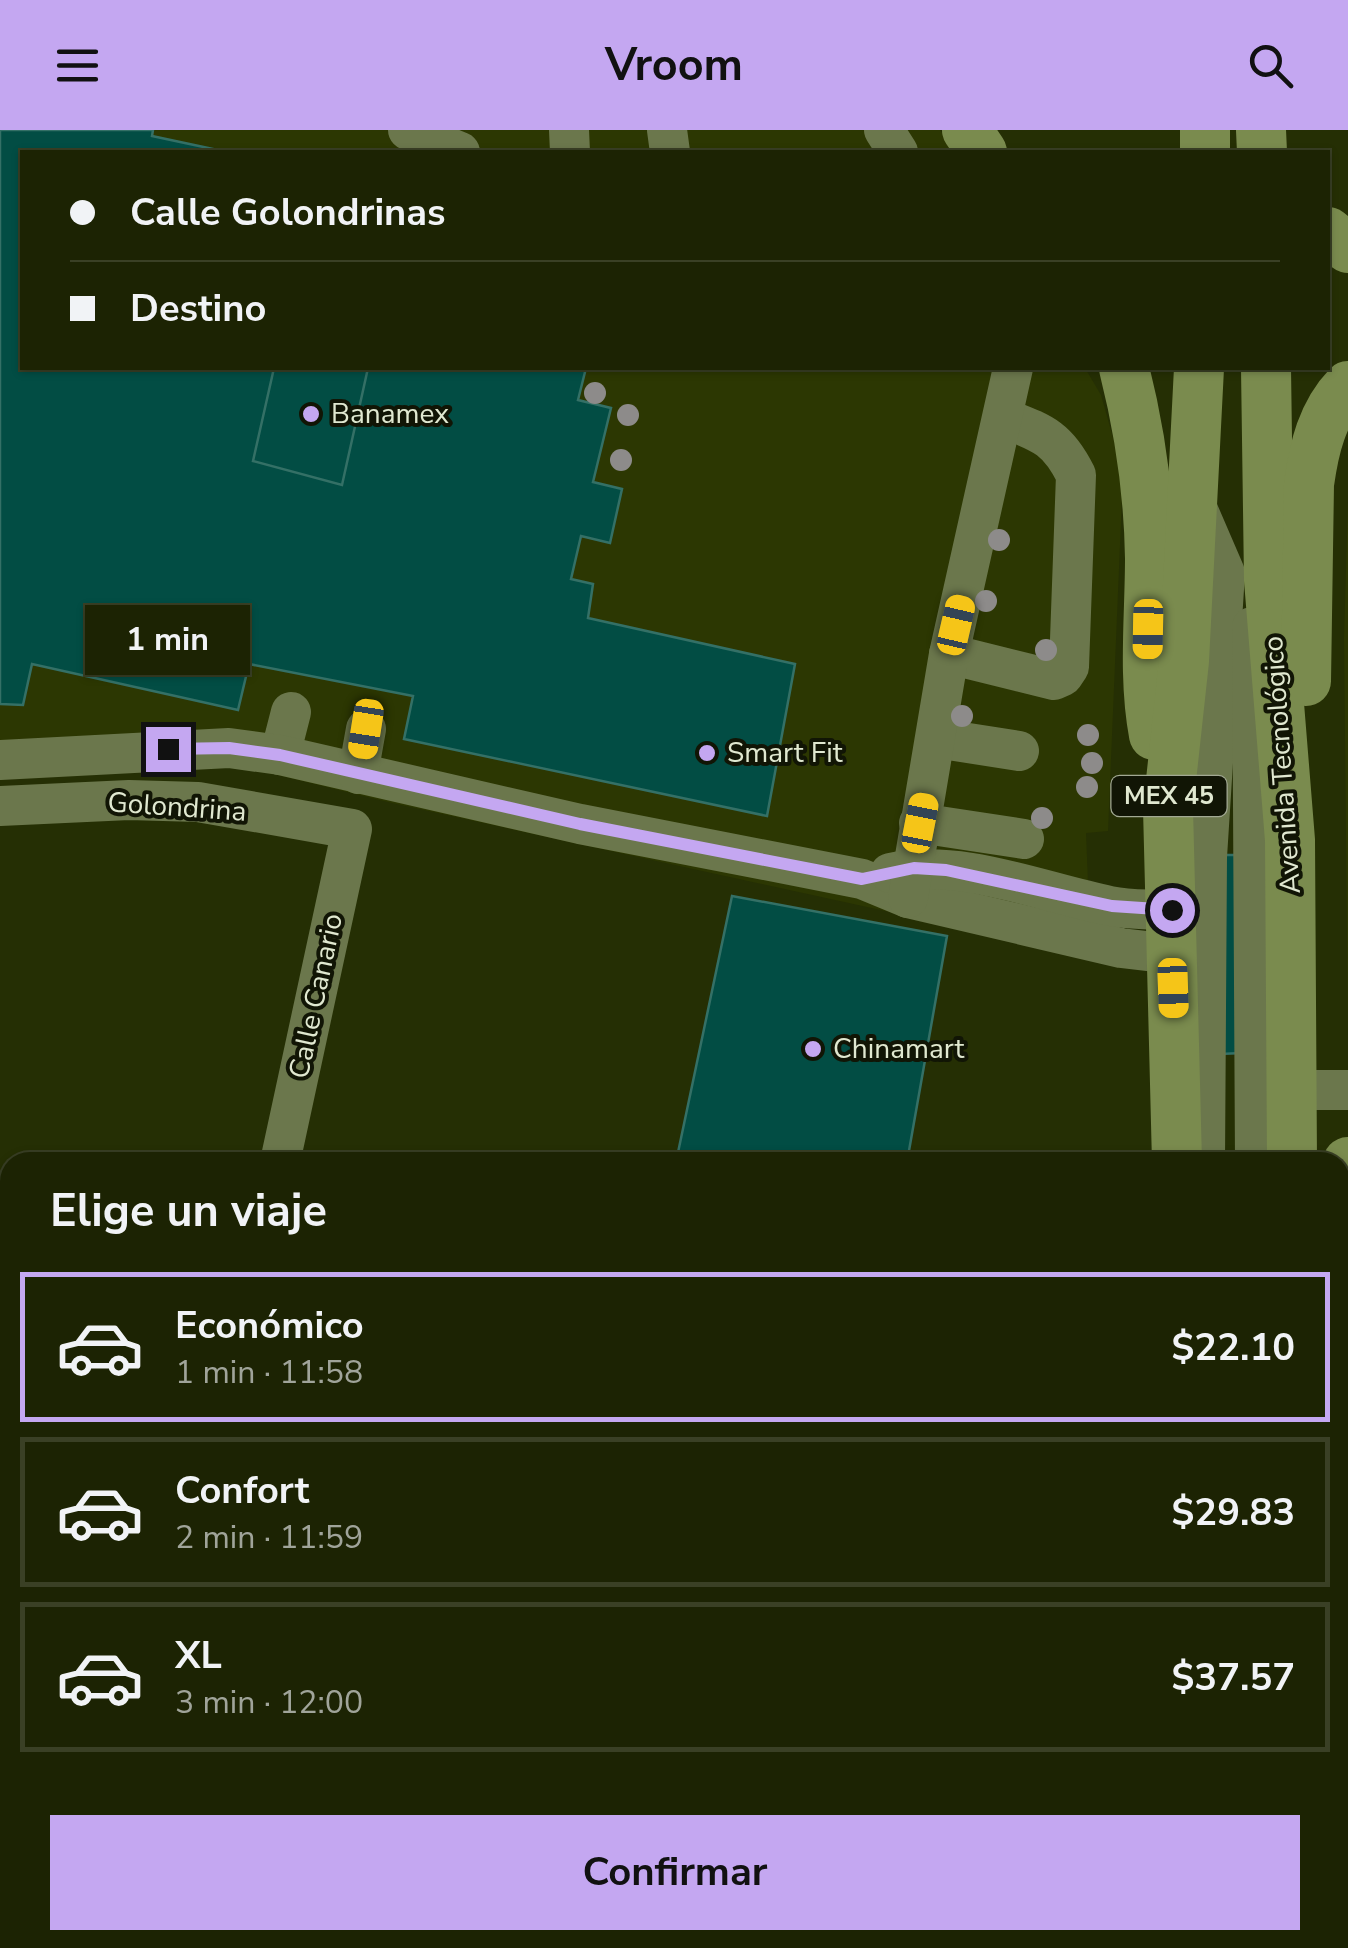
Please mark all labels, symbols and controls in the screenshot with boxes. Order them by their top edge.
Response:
text: Vroom [605,35,743,96]
icon: menu [50,38,105,93]
icon: search [1243,38,1298,93]
text: Calle Golondrinas [130,187,446,238]
text: Destino [130,283,266,334]
place label: Banamex [331,395,449,433]
marker: Banamex [300,403,322,425]
car [935,592,977,658]
car [1132,599,1164,659]
callout: 1 min [86,604,250,674]
text: 1 min [126,618,209,661]
street label: Avenida Tecnológico [1254,635,1310,895]
car [346,697,386,761]
route end [146,727,191,772]
place label: Smart Fit [727,734,843,772]
marker: Smart Fit [696,742,718,764]
road number: MEX 45 [1112,776,1226,816]
street label: Golondrina [106,783,248,831]
car [900,791,940,855]
route start [1150,888,1195,933]
street label: Calle Canario [280,910,352,1082]
car [1157,957,1189,1019]
place label: Chinamart [833,1030,965,1068]
marker: Chinamart [802,1038,824,1060]
text: Elige un viaje [50,1181,327,1242]
text: Económico [175,1300,364,1351]
icon: car [55,1302,145,1392]
text: $22.10 [1172,1322,1295,1373]
text: 1 min · 11:58 [175,1351,363,1394]
text: Confort [175,1465,309,1516]
icon: car [55,1467,145,1557]
text: $29.83 [1172,1487,1295,1538]
text: 2 min · 11:59 [175,1516,363,1559]
text: XL [175,1630,222,1681]
icon: car [55,1632,145,1722]
text: $37.57 [1172,1652,1295,1703]
text: 3 min · 12:00 [175,1681,363,1724]
button: Confirmar [50,1815,1300,1930]

